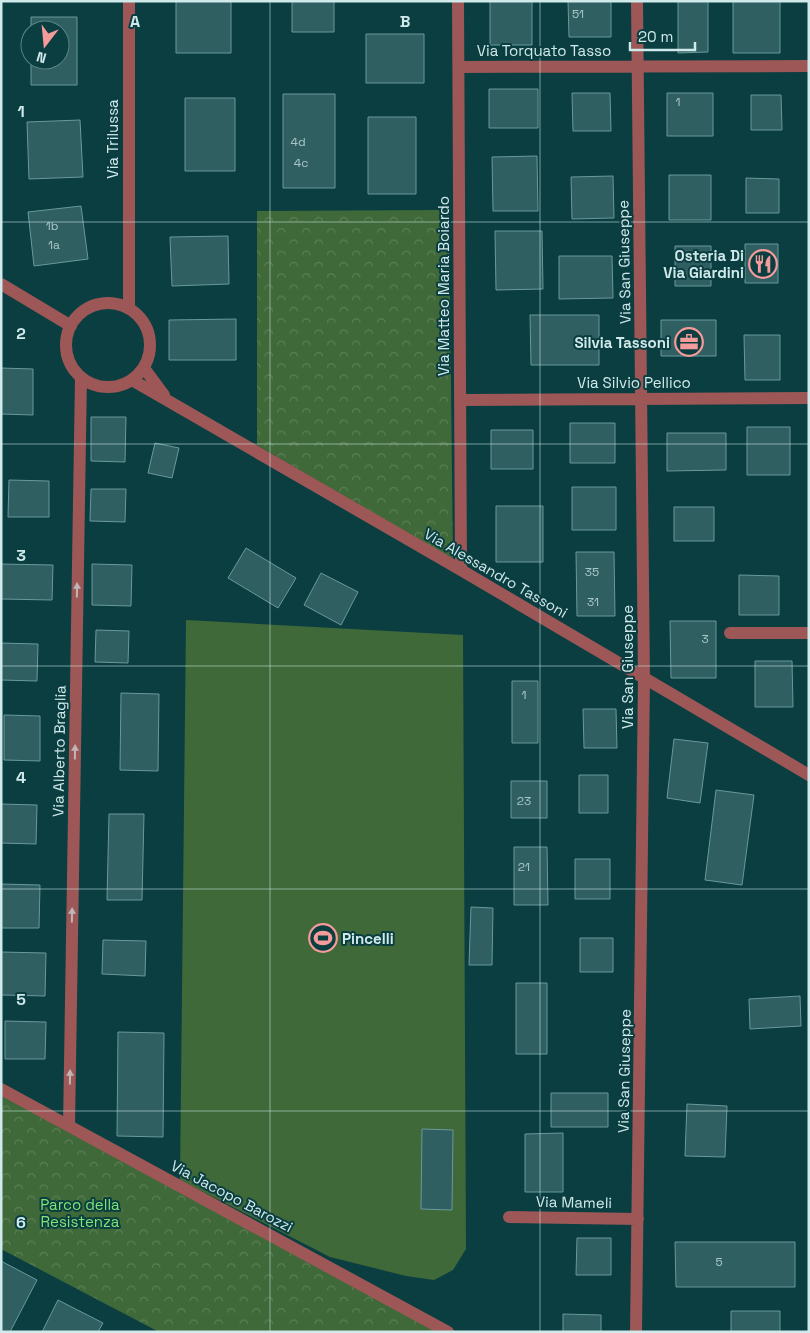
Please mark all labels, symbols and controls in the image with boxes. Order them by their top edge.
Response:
house number: 51 [572,6,584,22]
text: A [130,11,140,32]
text: B [400,11,410,32]
north arrow [20,20,70,70]
scale bar [630,20,695,52]
text: 20 m [638,27,673,46]
street label: Via Torquato Tasso [477,41,611,60]
text: N [34,48,48,67]
house number: 1 [675,94,681,110]
street label: Via Trilussa [103,99,122,179]
text: 1 [17,101,25,122]
house number: 4d [290,134,306,150]
house number: 4c [294,155,308,171]
street label: Via Matteo Maria Boiardo [434,196,453,376]
street label: Via San Giuseppe [613,200,635,324]
house number: 1b [46,218,59,234]
house number: 1a [48,237,60,253]
place label: Osteria Di Via Giardini [663,246,744,282]
restaurant icon: Osteria Di Via Giardini [748,249,778,279]
text: 2 [16,323,26,344]
office icon: Silvia Tassoni [674,327,704,357]
place label: Silvia Tassoni [574,333,670,352]
street label: Via Silvio Pellico [577,373,691,392]
street label: Via Alessandro Tassoni [421,524,571,622]
text: 3 [16,545,26,566]
house number: 35 [585,564,599,580]
one-way arrow [73,582,81,598]
house number: 31 [587,594,599,610]
street label: Via San Giuseppe [618,605,637,729]
house number: 3 [701,631,709,647]
street label: Via Alberto Braglia [48,685,70,817]
house number: 1 [521,687,527,703]
one-way arrow [71,744,79,760]
text: 4 [16,767,26,788]
house number: 23 [517,793,531,809]
house number: 21 [518,859,530,875]
one-way arrow [68,907,76,923]
sports icon: Pincelli [308,923,338,953]
place label: Pincelli [342,929,394,948]
text: 5 [16,989,26,1010]
street label: Via San Giuseppe [613,1009,635,1133]
one-way arrow [66,1069,74,1085]
street label: Via Jacopo Barozzi [168,1156,296,1236]
street label: Via Mameli [536,1192,612,1212]
park label: Parco della Resistenza [40,1195,120,1231]
text: 6 [16,1212,26,1233]
house number: 5 [715,1254,723,1270]

